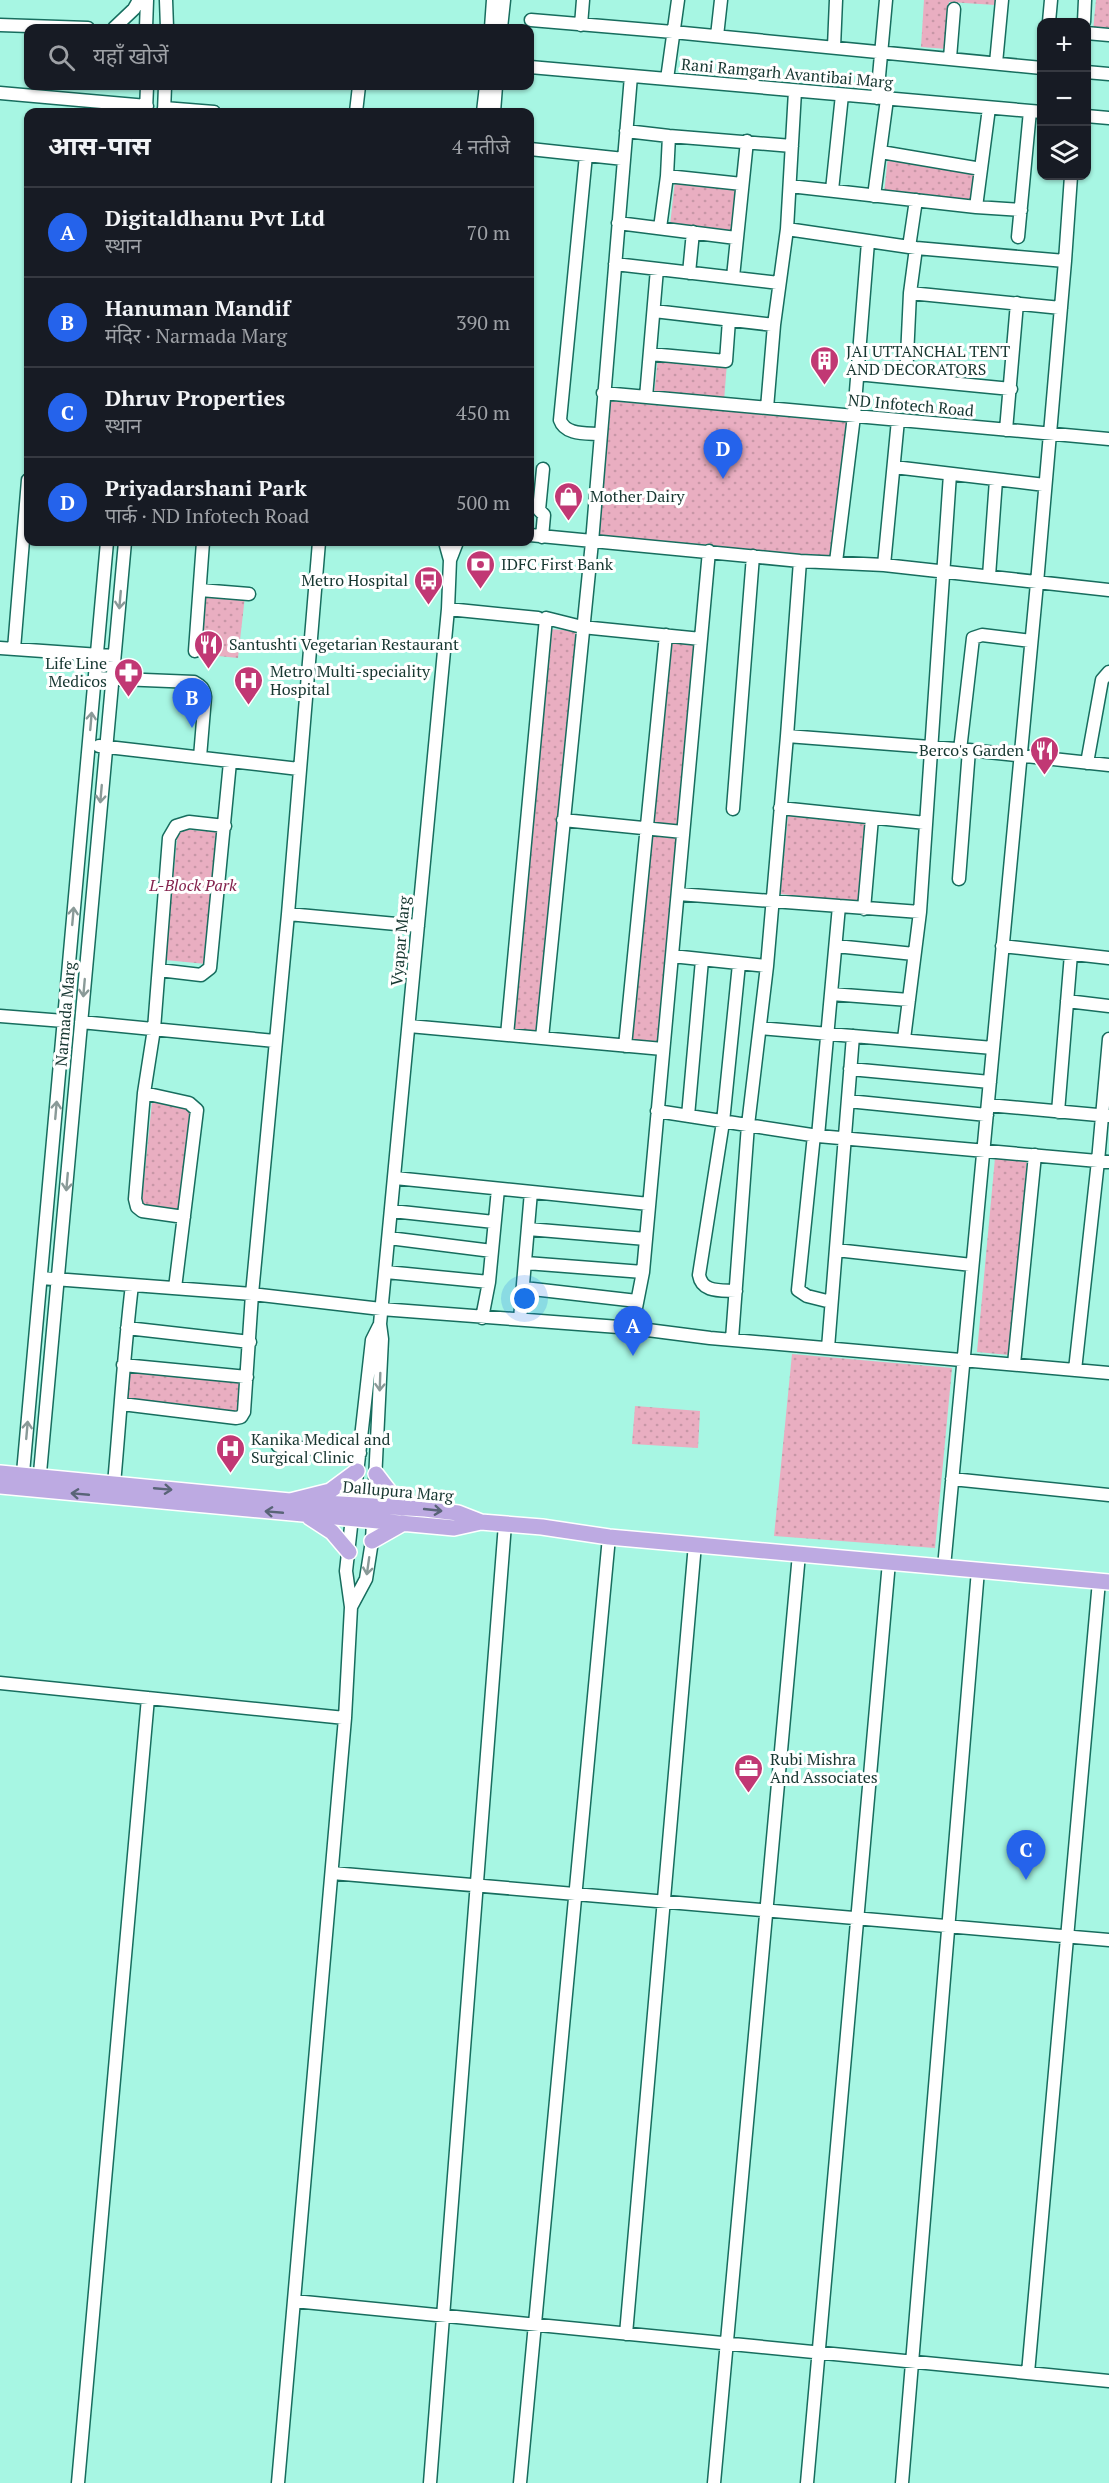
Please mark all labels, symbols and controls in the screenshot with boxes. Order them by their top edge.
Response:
map controls [1037,18,1091,180]
button: + [1037,18,1091,72]
search box [24,24,534,90]
icon: search [45,41,78,74]
text: यहाँ खोजें [93,41,169,70]
street label: Rani Ramgarh Avantibai Marg [680,53,894,93]
button: − [1037,72,1091,126]
button: layers [1037,126,1091,180]
text: आस-पास [48,128,151,162]
text: 4 नतीजे [452,133,510,160]
text: Digitaldhanu Pvt Ltd [105,203,325,232]
text: A [60,219,75,246]
text: 70 m [467,219,510,246]
text: स्थान [105,232,141,259]
text: Hanuman Mandif [105,293,290,322]
text: B [61,309,74,336]
text: 390 m [456,309,510,336]
text: मंदिर · Narmada Marg [105,322,287,349]
place label: JAI UTTANCHAL TENT AND DECORATORS [846,340,1010,380]
building icon: JAI UTTANCHAL TENT AND DECORATORS [809,344,841,386]
text: Dhruv Properties [105,383,285,412]
street label: ND Infotech Road [847,389,975,421]
text: C [61,399,74,426]
text: 450 m [456,399,510,426]
text: स्थान [105,412,141,439]
pin: D [704,430,742,479]
text: Priyadarshani Park [105,473,307,502]
shop icon: Mother Dairy [553,480,585,522]
place label: Mother Dairy [590,485,686,507]
text: D [60,489,75,516]
text: 500 m [456,489,510,516]
text: पार्क · ND Infotech Road [105,502,309,529]
bank icon: IDFC First Bank [464,548,496,590]
place label: IDFC First Bank [501,553,614,575]
bus stop icon: Metro Hospital [413,564,445,606]
place label: Metro Hospital [301,569,408,591]
one-way arrow [114,589,125,609]
restaurant icon: Santushti Vegetarian Restaurant [192,628,224,670]
place label: Santushti Vegetarian Restaurant [229,633,459,655]
place label: Life Line Medicos [45,652,107,692]
pharmacy icon: Life Line Medicos [112,656,144,698]
place label: Metro Multi-speciality Hospital [270,660,431,700]
hospital icon: Metro Multi-speciality Hospital [233,664,265,706]
pin: B [172,678,212,728]
one-way arrow [86,712,97,732]
restaurant icon: Berco's Garden [1029,734,1061,776]
place label: Berco's Garden [919,739,1024,761]
one-way arrow [96,783,107,803]
park label: L-Block Park [148,874,237,896]
street label: Vyapar Marg [385,895,415,987]
one-way arrow [68,906,79,926]
street label: Narmada Marg [49,960,81,1067]
one-way arrow [78,978,89,998]
one-way arrow [51,1100,62,1120]
one-way arrow [61,1172,72,1192]
your location [510,1284,539,1313]
pin: A [614,1306,652,1356]
one-way arrow [374,1372,386,1392]
one-way arrow [22,1420,33,1440]
place label: Kanika Medical and Surgical Clinic [251,1428,390,1468]
hospital icon: Kanika Medical and Surgical Clinic [214,1432,246,1474]
street label: Dallupura Marg [342,1475,455,1507]
one-way arrow [152,1484,172,1495]
one-way arrow [71,1488,91,1499]
one-way arrow [422,1505,442,1516]
one-way arrow [265,1506,285,1517]
one-way arrow [363,1555,374,1575]
place label: Rubi Mishra And Associates [770,1748,878,1788]
office icon: Rubi Mishra And Associates [733,1752,765,1794]
pin: C [1006,1830,1046,1880]

